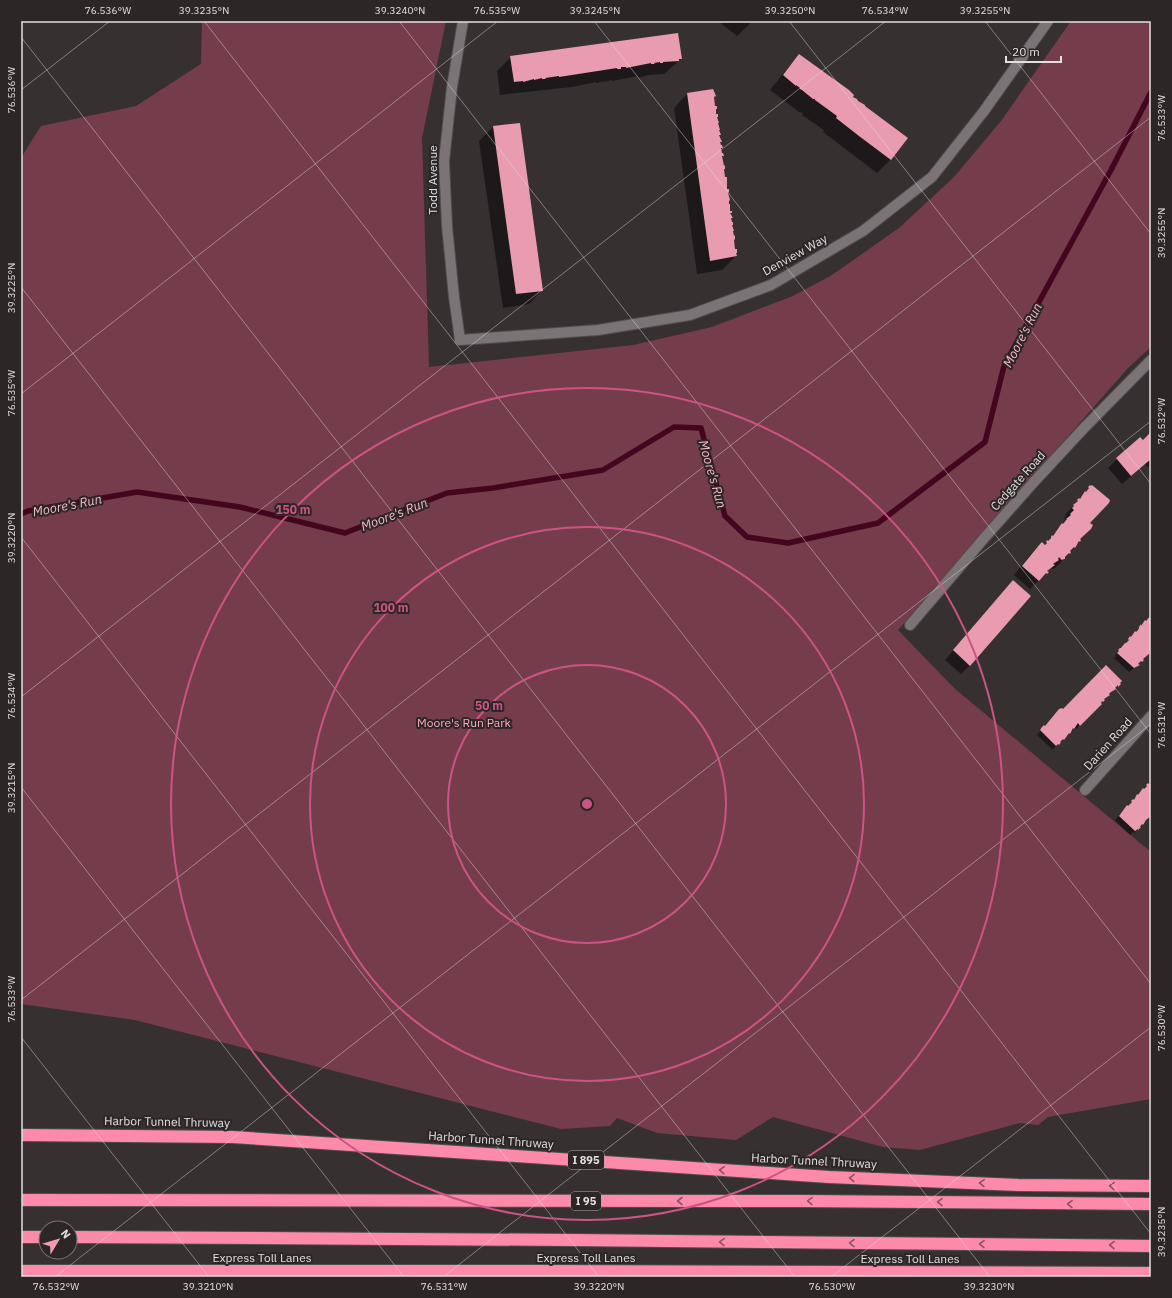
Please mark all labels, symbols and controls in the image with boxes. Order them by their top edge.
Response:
text: 76.536°W [85,4,131,17]
text: 39.3235°N [179,4,229,17]
text: 39.3240°N [375,4,425,17]
text: 76.535°W [474,4,520,17]
text: 39.3245°N [570,4,620,17]
text: 39.3250°N [765,4,815,17]
text: 76.534°W [862,4,908,17]
text: 39.3255°N [960,4,1010,17]
scale bar [1006,38,1061,64]
text: 20 m [1012,44,1040,59]
text: 76.536°W [5,67,18,113]
text: 76.533°W [1155,95,1168,141]
street label: Todd Avenue [425,145,440,215]
text: 39.3255°N [1155,208,1168,258]
street label: Denview Way [760,231,830,279]
text: 39.3225°N [5,263,18,313]
water label: Moore's Run [999,300,1046,370]
text: 76.535°W [5,370,18,416]
text: 76.532°W [1155,398,1168,444]
water label: Moore's Run [695,438,730,510]
street label: Cedgate Road [987,448,1048,514]
water label: Moore's Run [31,490,103,521]
water label: Moore's Run [358,494,430,535]
text: 150 m [275,502,311,517]
text: 39.3220°N [5,513,18,563]
text: 100 m [373,600,409,615]
text: 76.534°W [5,673,18,719]
text: 50 m [475,698,503,713]
text: 76.531°W [1155,702,1168,748]
street label: Darien Road [1080,714,1135,773]
park label: Moore's Run Park [417,715,512,730]
text: 39.3215°N [5,763,18,813]
centre of rings [580,797,594,811]
text: 76.533°W [5,976,18,1022]
text: 76.530°W [1155,1005,1168,1051]
street label: Harbor Tunnel Thruway [104,1113,230,1130]
street label: Harbor Tunnel Thruway [428,1128,554,1151]
street label: Harbor Tunnel Thruway [751,1150,877,1171]
road number: I 895 [568,1151,604,1169]
one-way arrow [719,1165,725,1174]
one-way arrow [849,1173,855,1182]
one-way arrow [979,1179,985,1187]
one-way arrow [1109,1182,1115,1190]
road number: I 95 [571,1192,601,1210]
one-way arrow [677,1197,683,1205]
one-way arrow [807,1197,813,1205]
one-way arrow [937,1198,943,1206]
one-way arrow [1067,1200,1073,1208]
text: 39.3235°N [1155,1207,1168,1257]
north arrow [38,1220,78,1260]
text: N [58,1226,74,1241]
one-way arrow [719,1238,725,1246]
one-way arrow [849,1239,855,1247]
one-way arrow [979,1240,985,1248]
one-way arrow [1109,1241,1115,1249]
street label: Express Toll Lanes [212,1250,312,1265]
street label: Express Toll Lanes [536,1250,636,1265]
street label: Express Toll Lanes [860,1251,960,1266]
text: 76.532°W [33,1280,79,1293]
text: 39.3210°N [183,1280,233,1293]
text: 76.531°W [421,1280,467,1293]
text: 39.3220°N [574,1280,624,1293]
text: 76.530°W [809,1280,855,1293]
text: 39.3230°N [964,1280,1014,1293]

